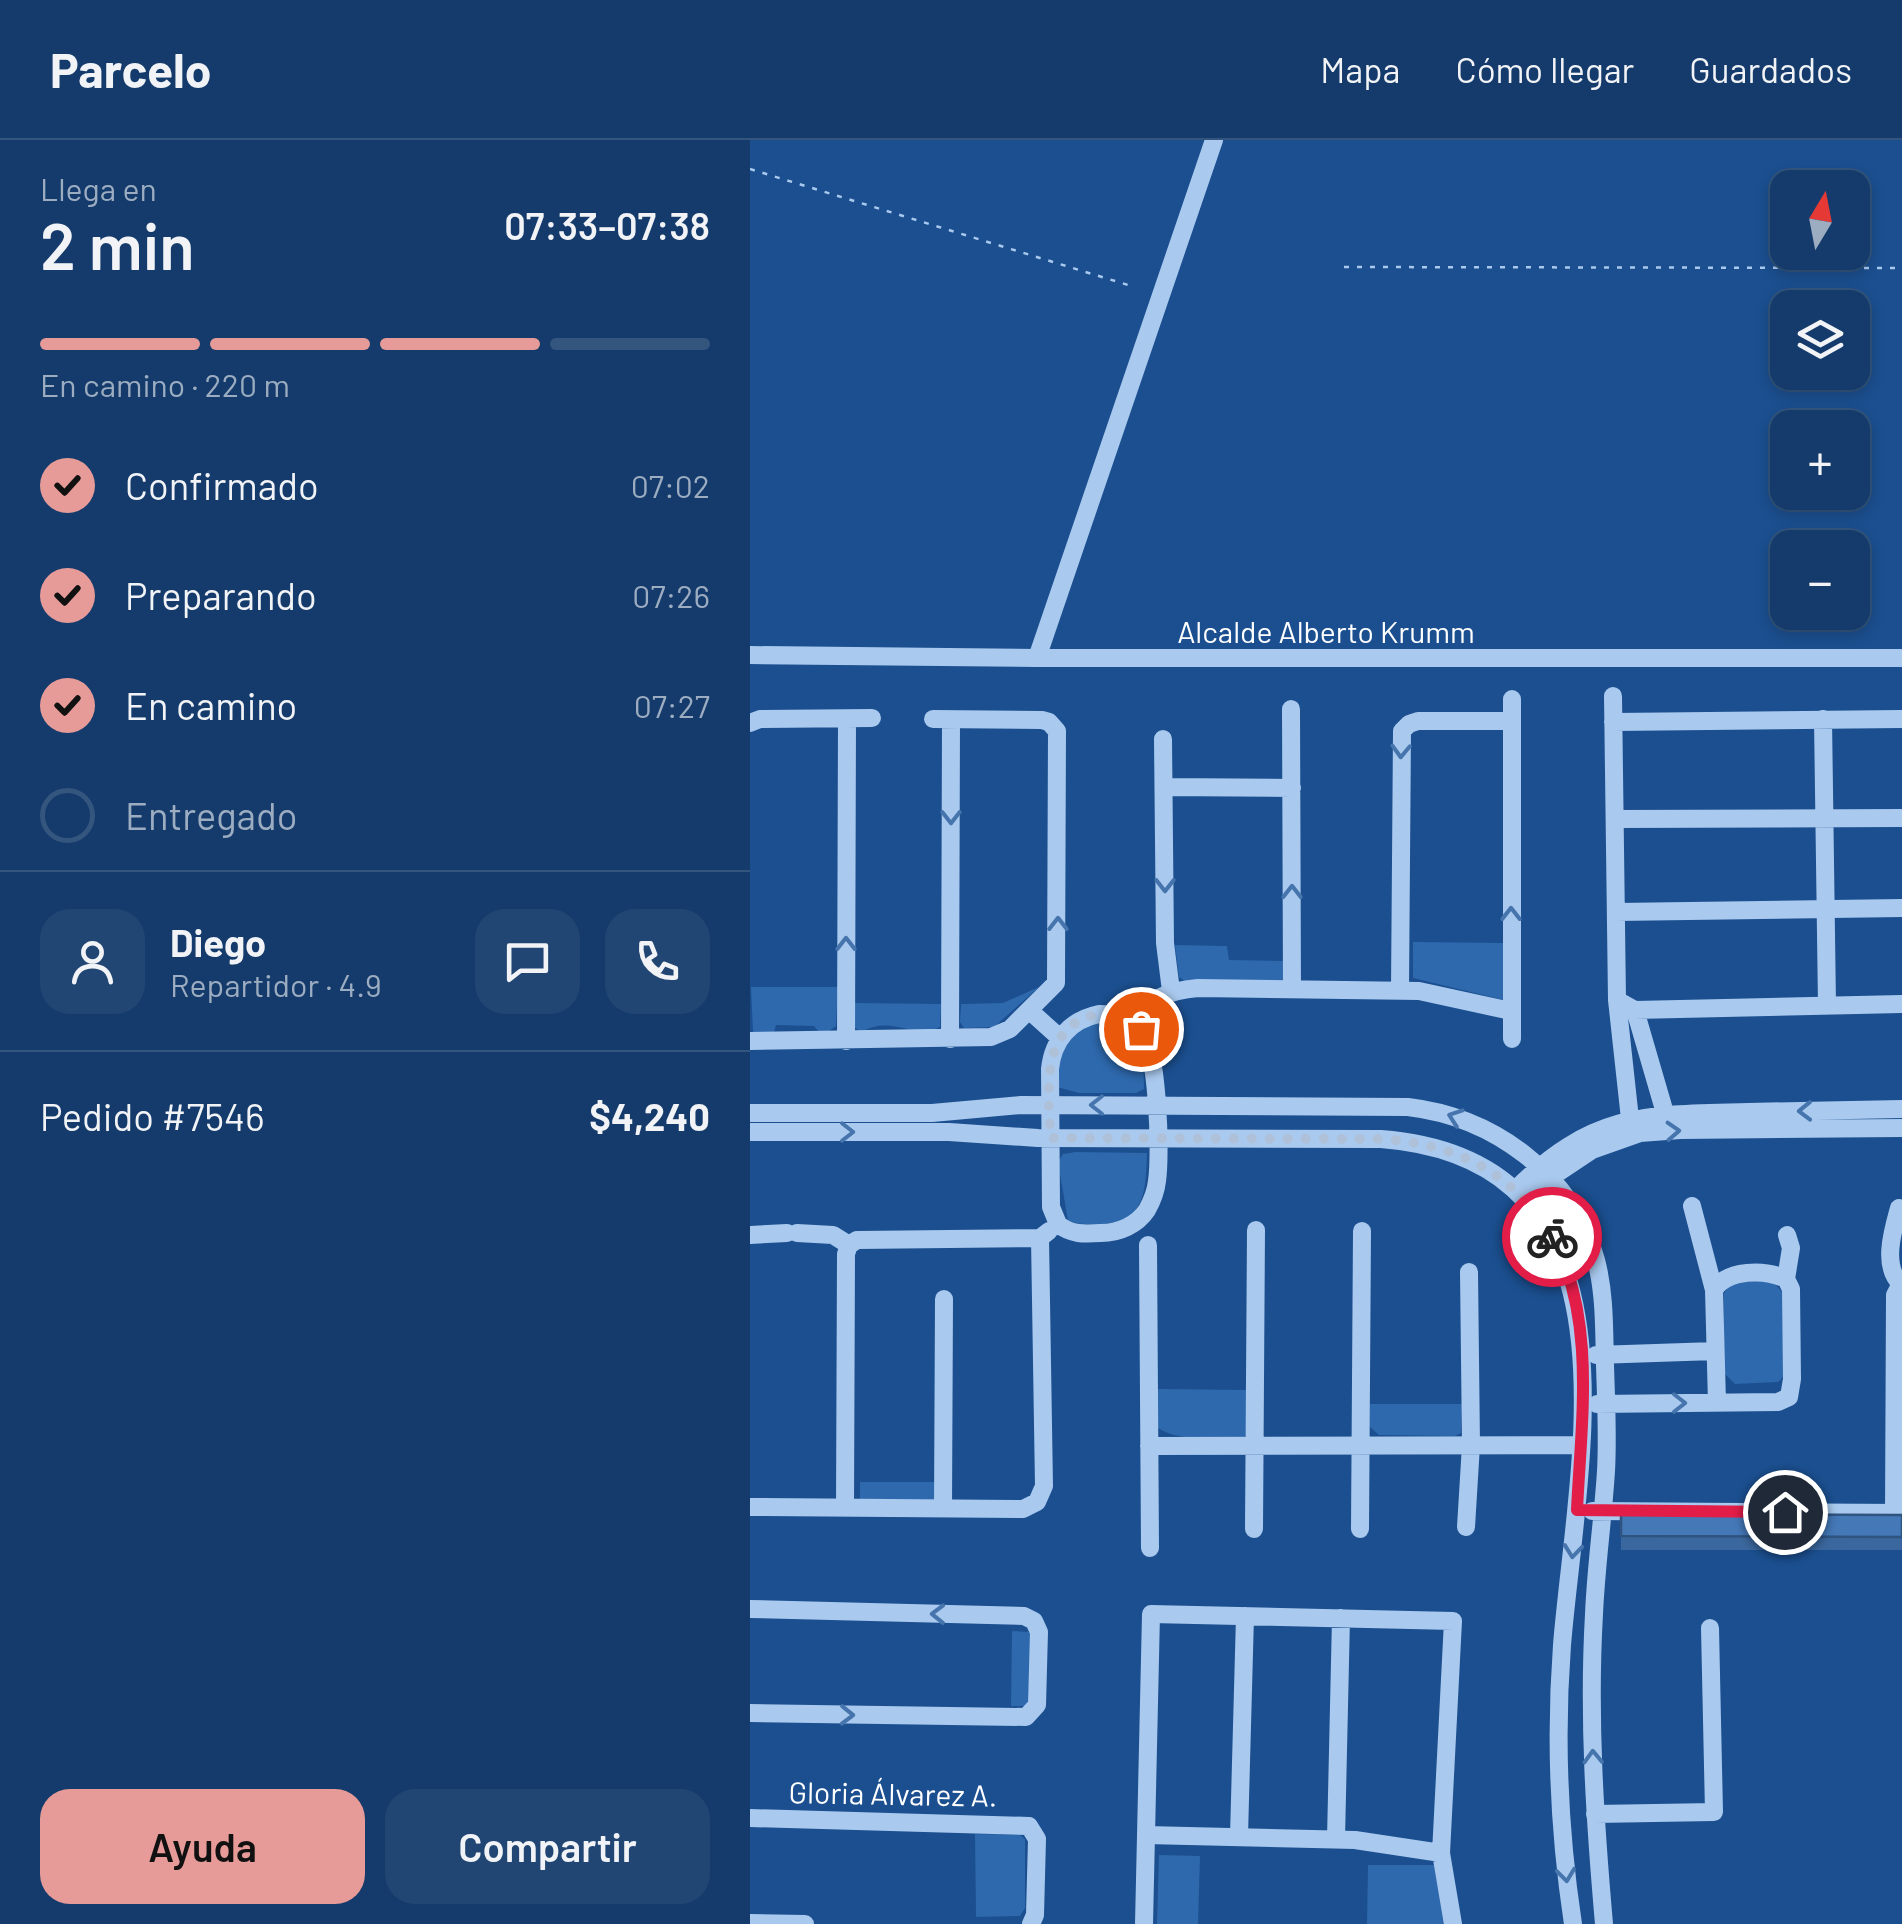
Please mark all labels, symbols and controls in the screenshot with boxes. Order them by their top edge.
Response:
text: Parcelo [50,40,212,98]
text: Mapa [1320,48,1400,90]
text: Cómo llegar [1455,48,1634,90]
text: Guardados [1689,48,1852,90]
text: Llega en [40,169,157,207]
north arrow [1770,170,1870,270]
map controls [1770,170,1870,630]
text: 07:33–07:38 [504,202,710,248]
text: 2 min [40,205,195,283]
button: layers [1770,290,1870,390]
text: En camino · 220 m [40,365,290,403]
button: + [1770,410,1870,510]
icon: check [40,458,95,513]
text: Confirmado [125,462,319,508]
text: 07:02 [631,466,710,504]
button: − [1770,530,1870,630]
icon: check [40,568,95,623]
text: Preparando [125,572,317,618]
text: 07:26 [632,576,710,614]
street label: Alcalde Alberto Krumm [1177,613,1475,649]
icon: check [40,678,95,733]
text: En camino [125,682,297,728]
text: 07:27 [634,686,710,724]
one-way arrow [1391,743,1412,759]
text: Entregado [125,792,297,838]
one-way arrow [940,810,962,826]
one-way arrow [1154,877,1175,893]
one-way arrow [1281,883,1303,898]
one-way arrow [1500,905,1522,920]
button: person [40,909,145,1014]
button: chat [475,909,580,1014]
button: phone [605,909,710,1014]
one-way arrow [1047,915,1069,930]
text: Diego [170,919,266,965]
one-way arrow [835,935,857,950]
text: Repartidor · 4.9 [170,965,382,1003]
pin [1099,987,1184,1072]
icon: bag [1114,1002,1169,1057]
text: Pedido #7546 [40,1093,265,1139]
text: $4,240 [589,1093,710,1139]
one-way arrow [1088,1094,1104,1116]
one-way arrow [1796,1100,1812,1121]
one-way arrow [1448,1109,1465,1129]
one-way arrow [840,1121,856,1143]
one-way arrow [1665,1121,1681,1142]
courier [1502,1187,1602,1287]
icon: bike [1525,1210,1580,1265]
one-way arrow [1672,1392,1688,1414]
pin [1743,1470,1828,1555]
icon: home [1758,1485,1813,1540]
one-way arrow [1562,1543,1584,1559]
one-way arrow [930,1603,946,1625]
one-way arrow [840,1704,856,1726]
one-way arrow [1582,1748,1603,1764]
street label: Gloria Álvarez A. [788,1773,998,1813]
button: Ayuda [40,1789,365,1904]
button: Compartir [385,1789,710,1904]
one-way arrow [1555,1867,1576,1883]

